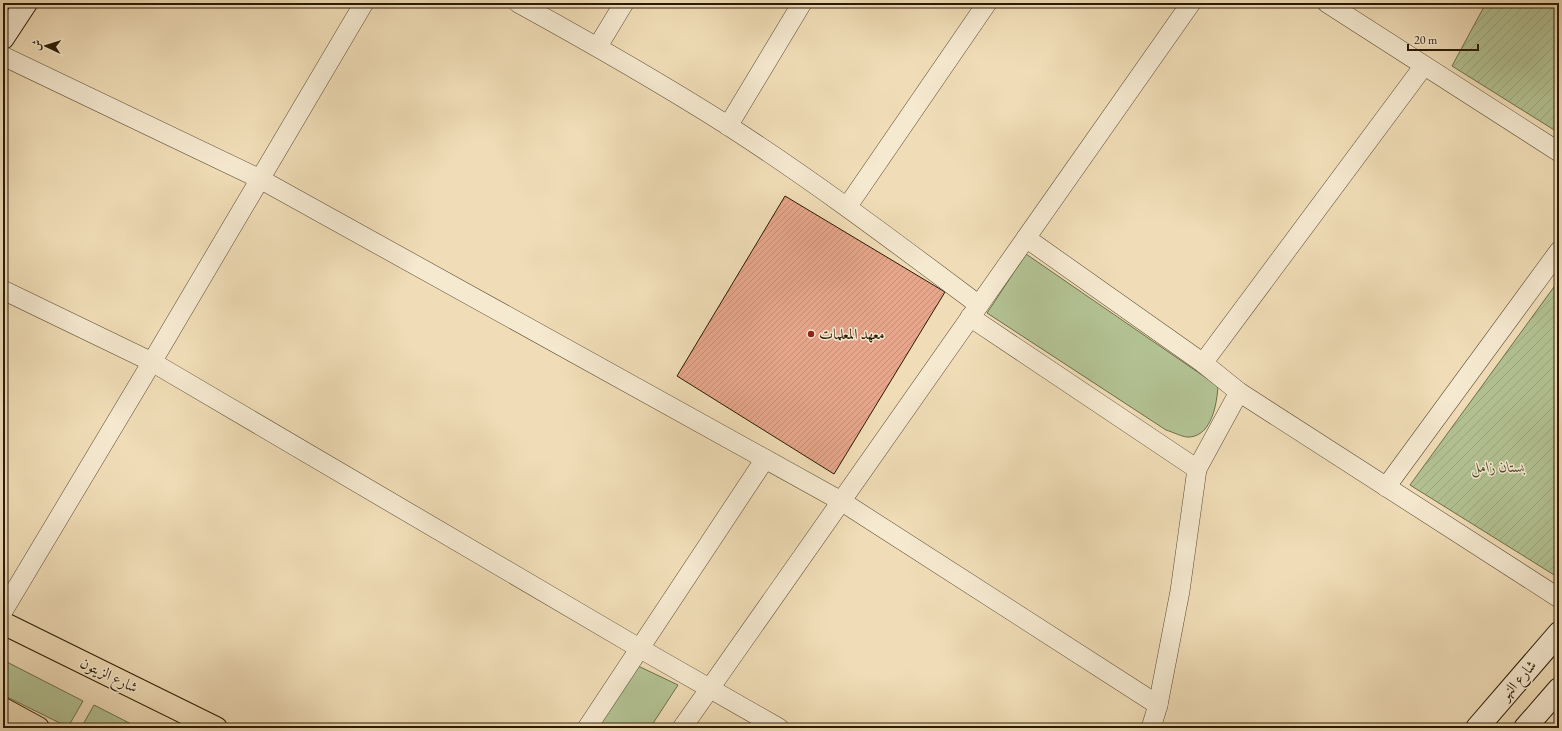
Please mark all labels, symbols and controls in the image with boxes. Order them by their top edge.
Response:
north arrow [26,26,66,66]
scale bar [1408,26,1478,52]
text: 20 m [1414,32,1438,48]
text: ش [29,39,43,51]
place label: معهد المعلمات [819,324,885,343]
marker: معهد المعلمات [806,329,816,339]
park label: بستان زامل [1471,457,1526,478]
street label: شارع الزيتون [75,652,141,700]
street label: شارع النهر [1494,656,1543,708]

